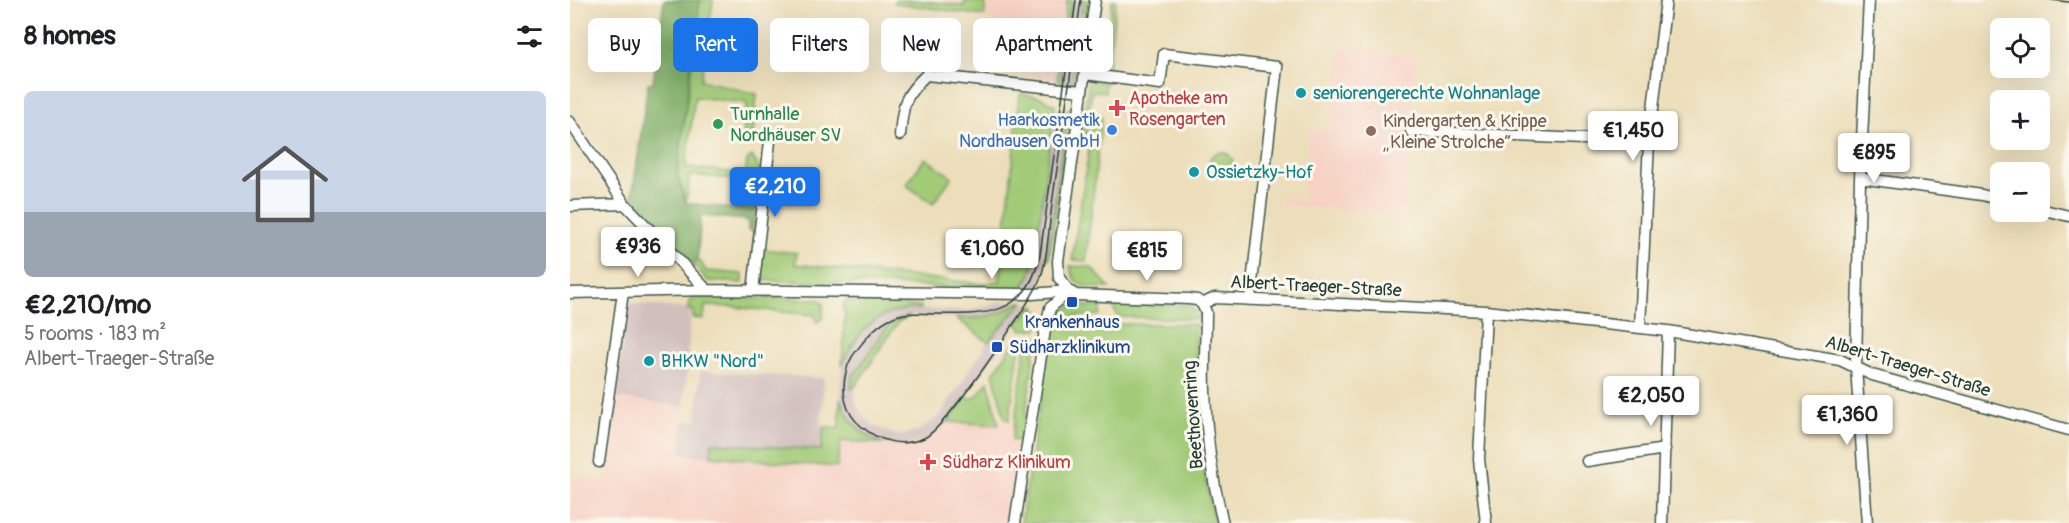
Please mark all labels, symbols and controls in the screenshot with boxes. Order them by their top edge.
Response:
chip: Buy [588,18,661,72]
chip: Rent [673,18,758,72]
chip: Filters [770,18,869,72]
chip: New [881,18,961,72]
chip: Apartment [973,18,1113,72]
map controls [1990,18,2050,222]
button: locate [1990,18,2050,78]
text: 8 homes [24,20,116,52]
icon: filters [513,20,546,53]
place label: seniorengerechte Wohnanlage [1313,82,1540,105]
marker: seniorengerechte Wohnanlage [1294,86,1308,100]
place label: Apotheke am Rosengarten [1129,87,1228,131]
button: + [1990,90,2050,150]
marker: Apotheke am Rosengarten [1110,101,1124,115]
place label: Turnhalle Nordhäuser SV [730,103,841,147]
place label: Haarkosmetik Nordhausen GmbH [959,109,1100,153]
place label: Kindergarten & Krippe „Kleine Strolche“ [1383,110,1547,154]
pin: €1,450 [1584,111,1682,162]
marker: Turnhalle Nordhäuser SV [711,117,725,131]
text: €1,450 [1602,118,1664,143]
marker: Haarkosmetik Nordhausen GmbH [1105,123,1119,137]
marker: Kindergarten & Krippe „Kleine Strolche“ [1364,124,1378,138]
icon: home [231,130,339,238]
pin: €895 [1838,133,1910,184]
text: €895 [1852,140,1896,165]
place label: Ossietzky-Hof [1206,161,1314,184]
button: − [1990,162,2050,222]
marker: Ossietzky-Hof [1187,165,1201,179]
pin: €2,210 [726,167,824,218]
text: €2,210 [744,174,806,199]
pin: €936 [602,227,674,278]
pin: €1,060 [943,229,1041,280]
pin: €815 [1111,231,1183,282]
text: €936 [615,234,661,259]
text: €1,060 [959,236,1025,261]
text: €815 [1126,238,1168,263]
street label: Albert-Traeger-Straße [1230,271,1402,302]
text: €2,210/mo [24,289,151,321]
marker: Krankenhaus [1065,295,1079,309]
place label: Krankenhaus [1024,311,1120,334]
text: 5 rooms · 183 m² [24,321,166,346]
street label: Albert-Traeger-Straße [1823,330,1993,403]
place label: Südharzklinikum [1009,336,1130,359]
marker: Südharzklinikum [990,340,1004,354]
text: Albert-Traeger-Straße [24,346,214,371]
place label: BHKW "Nord" [661,350,764,373]
marker: BHKW "Nord" [642,354,656,368]
street label: Beethovenring [1178,360,1209,470]
pin: €2,050 [1602,376,1700,427]
text: €2,050 [1617,383,1685,408]
pin: €1,360 [1798,395,1896,446]
text: €1,360 [1816,402,1878,427]
place label: Südharz Klinikum [942,451,1071,474]
marker: Südharz Klinikum [919,453,937,471]

